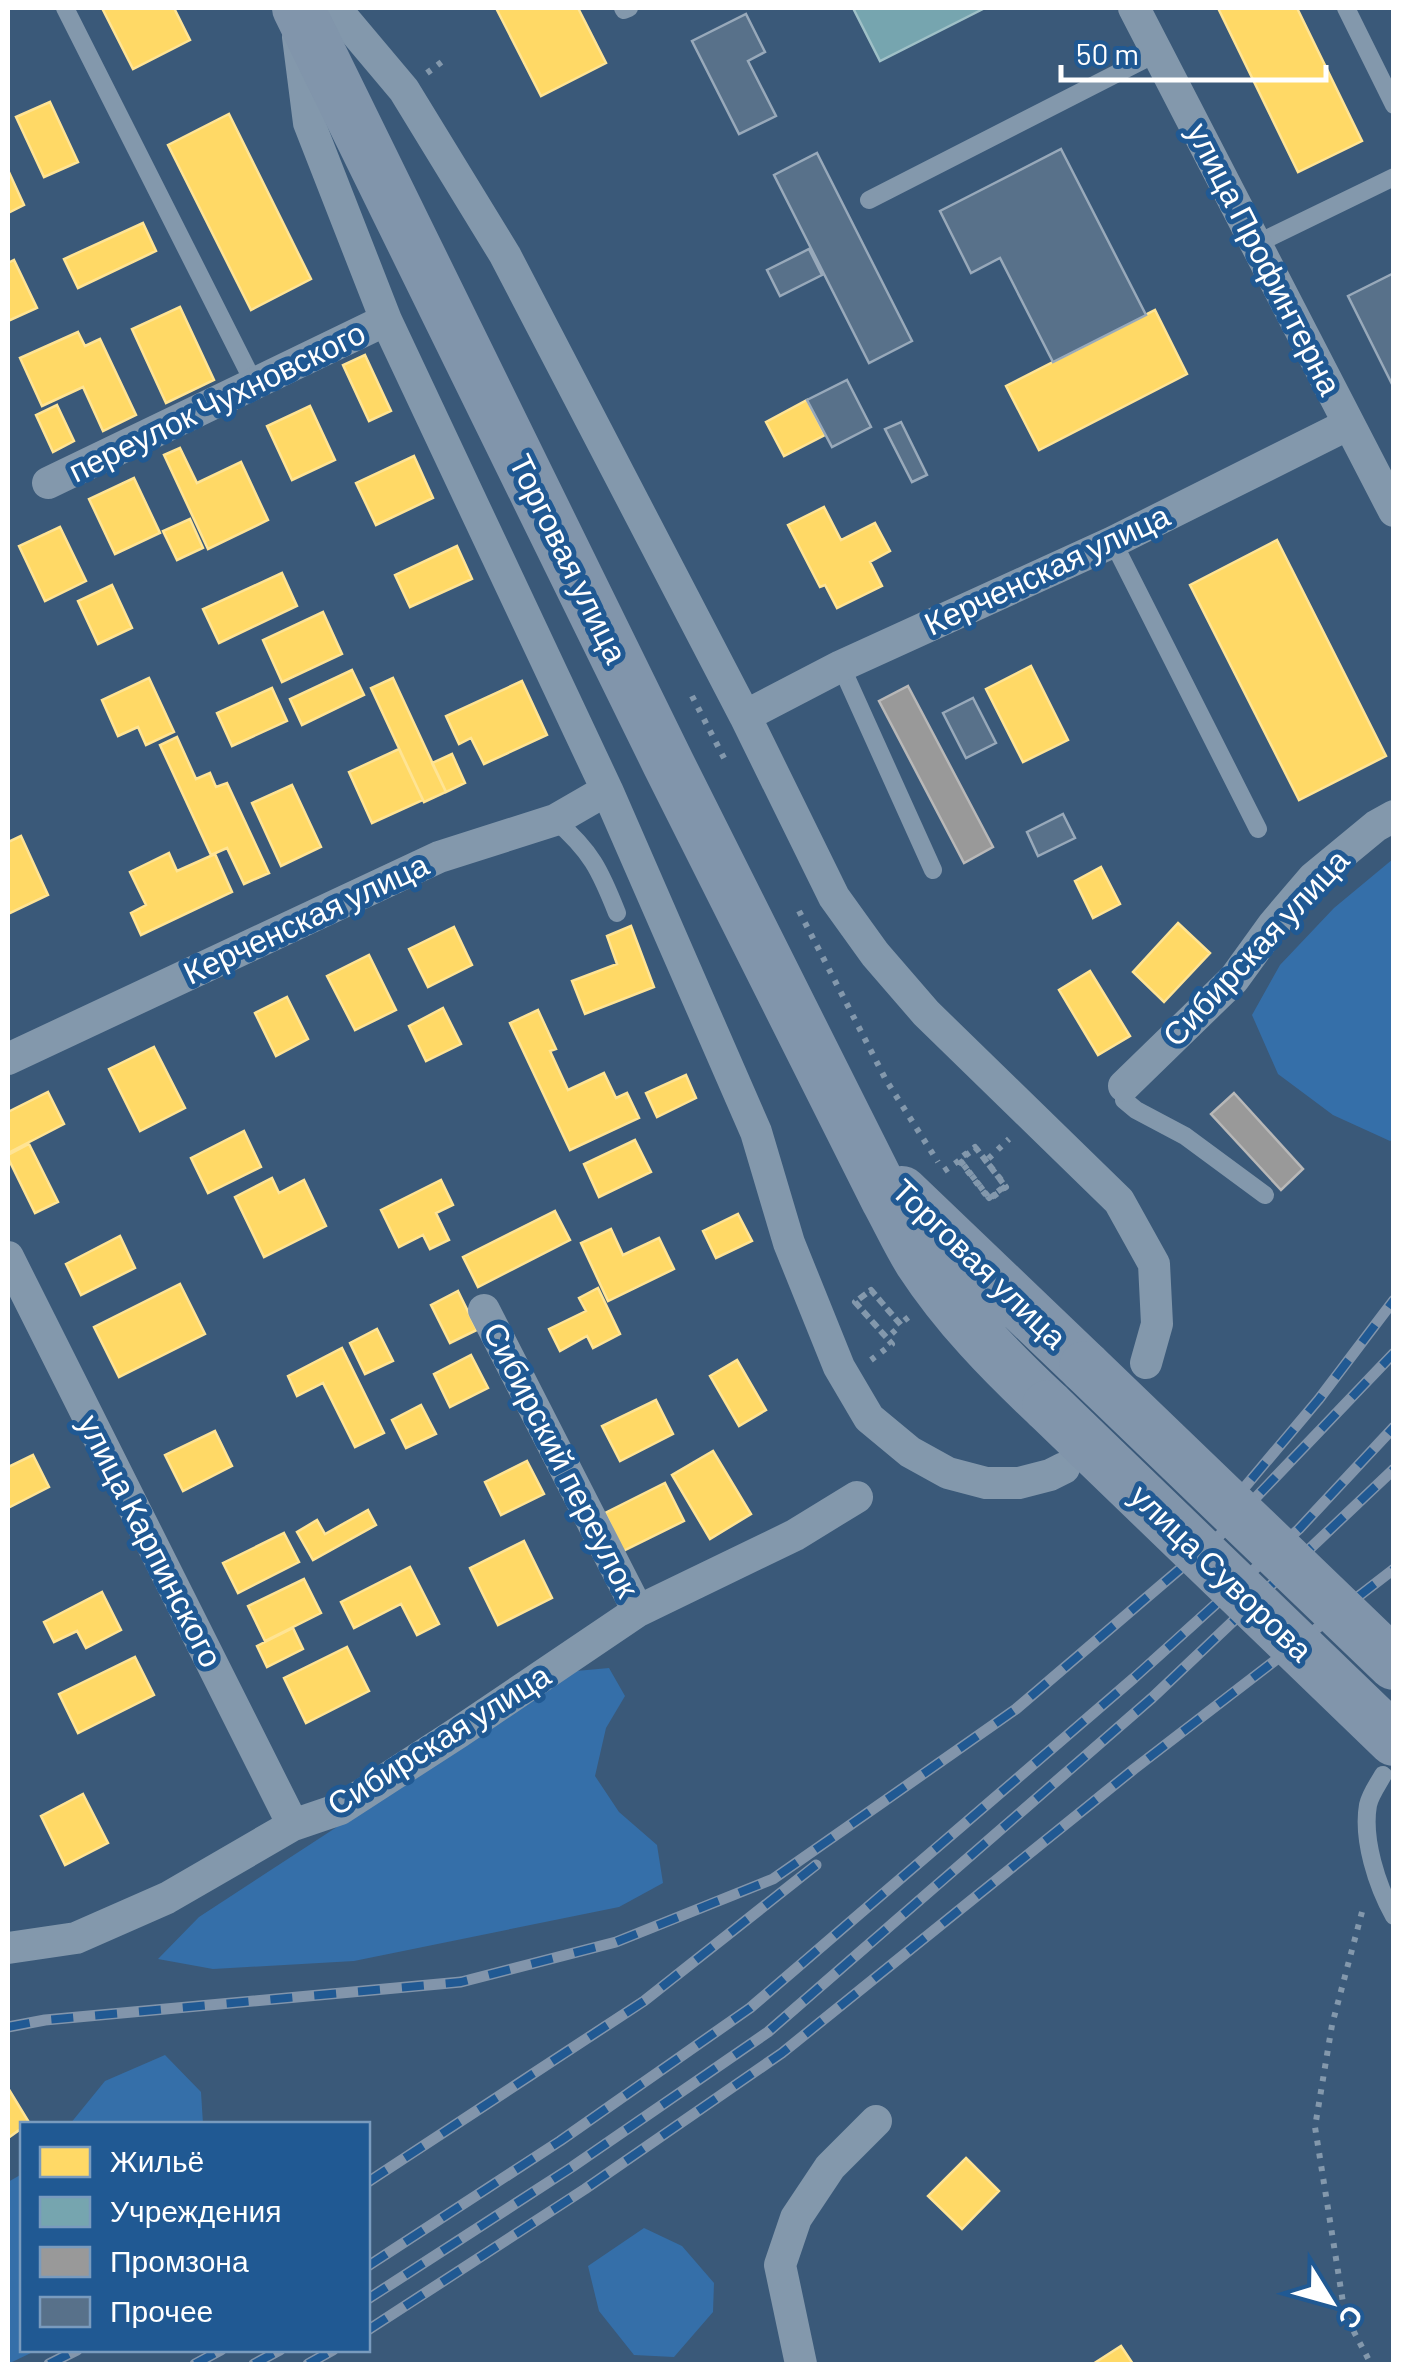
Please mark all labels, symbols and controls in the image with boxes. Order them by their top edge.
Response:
scale bar [1061,20,1326,82]
text: 50 m [1076,35,1139,71]
street label: улица Профинтерна [1180,116,1351,401]
street label: переулок Чухновского [62,312,371,489]
street label: Торговая улица [502,448,637,669]
street label: Керченская улица [918,495,1175,642]
street label: Сибирская улица [1154,840,1356,1054]
street label: Керченская улица [177,844,434,991]
street label: Торговая улица [885,1170,1076,1356]
street label: Сибирский переулок [476,1315,649,1604]
street label: улица Карпинского [71,1407,232,1673]
street label: улица Суворова [1123,1475,1321,1669]
street label: Сибирская улица [320,1654,557,1823]
legend [20,2122,370,2352]
text: Жильё [110,2142,204,2178]
text: Учреждения [110,2192,282,2228]
text: Промзона [110,2242,249,2278]
north arrow [1281,2252,1381,2352]
text: Прочее [110,2292,213,2328]
text: С [1332,2299,1371,2336]

